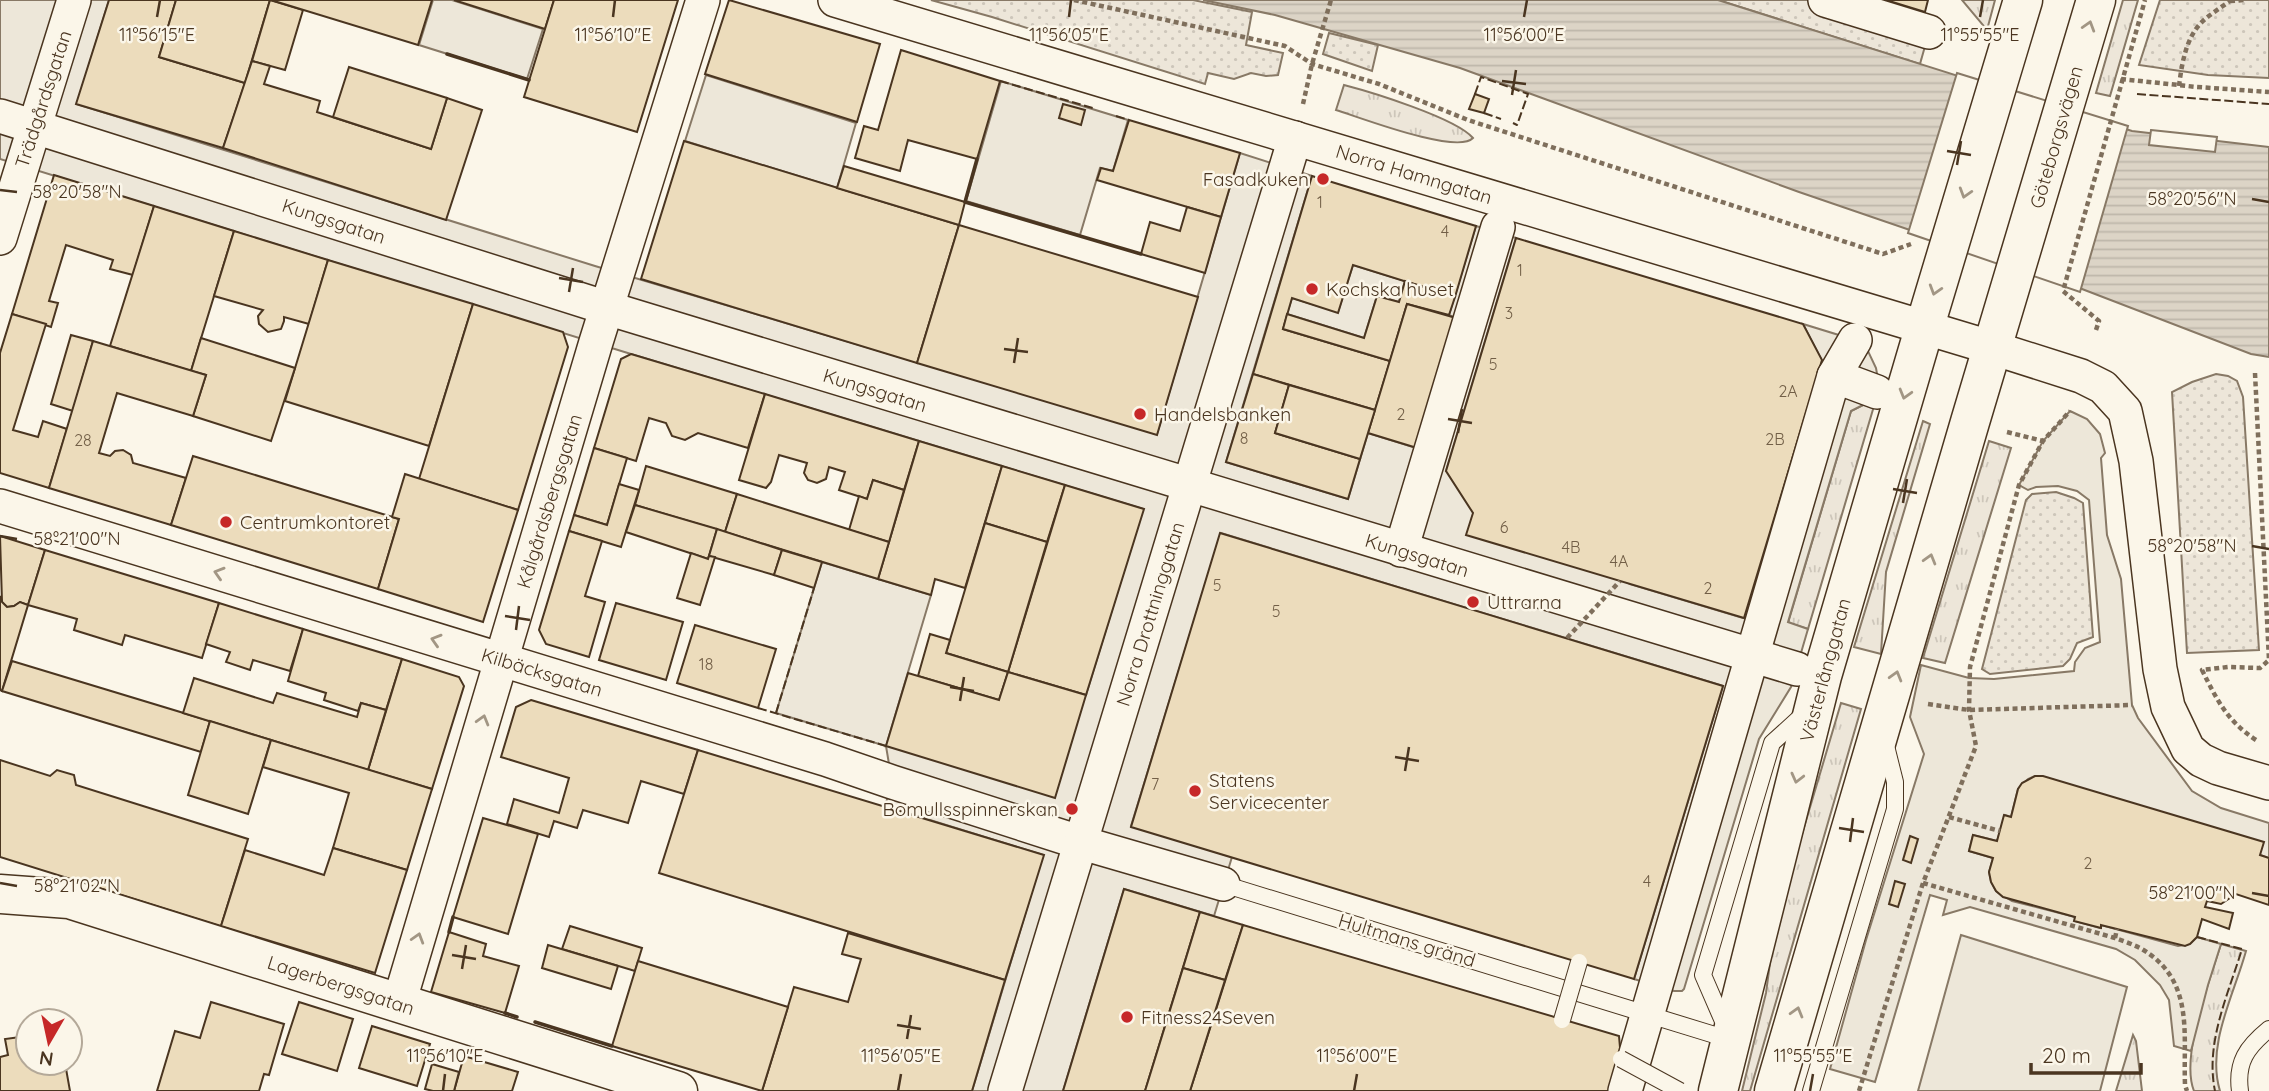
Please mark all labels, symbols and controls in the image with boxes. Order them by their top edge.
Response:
one-way arrow [2080,20,2095,32]
text: 11°56'15"E [119,23,195,46]
text: 11°56'10"E [575,23,651,46]
text: 11°56'05"E [1029,23,1109,46]
text: 11°56'00"E [1484,23,1564,46]
text: 11°55'55"E [1940,23,2020,46]
street label: Trädgårdsgatan [9,27,77,171]
street label: Göteborgsvägen [2024,63,2088,211]
street label: Norra Hamngatan [1333,139,1495,209]
place label: Fasadkuken [1203,167,1309,191]
marker: Fasadkuken [1315,171,1331,187]
text: 58°20'58"N [32,180,122,203]
one-way arrow [1958,187,1973,199]
text: 58°20'56"N [2147,187,2237,210]
house number: 1 [1317,192,1323,212]
street label: Kungsgatan [279,193,389,249]
house number: 4 [1441,221,1449,241]
house number: 1 [1517,260,1523,280]
place label: Kochska huset [1326,277,1454,301]
marker: Kochska huset [1304,281,1320,297]
one-way arrow [1929,284,1944,296]
house number: 3 [1505,303,1513,323]
house number: 5 [1489,354,1497,374]
street label: Kungsgatan [820,363,930,417]
house number: 2A [1778,381,1798,401]
one-way arrow [1898,388,1913,400]
place label: Handelsbanken [1154,402,1291,426]
house number: 2 [1397,404,1406,424]
marker: Handelsbanken [1132,406,1148,422]
street label: Kålgårdsbergsgatan [511,411,587,591]
house number: 8 [1240,428,1248,448]
house number: 2B [1765,429,1785,449]
house number: 28 [74,430,92,450]
place label: Centrumkontoret [240,510,390,534]
marker: Centrumkontoret [218,514,234,530]
house number: 6 [1500,517,1509,537]
street label: Norra Drottninggatan [1111,519,1189,709]
text: 58°21'00"N [33,527,121,550]
street label: Kungsgatan [1362,528,1472,582]
text: 58°20'58"N [2147,534,2237,557]
house number: 4B [1562,537,1580,557]
house number: 4A [1610,551,1628,571]
one-way arrow [1922,553,1937,565]
one-way arrow [213,566,225,581]
house number: 5 [1213,575,1221,595]
house number: 2 [1704,578,1713,598]
place label: Uttrarna [1487,590,1562,614]
marker: Uttrarna [1465,594,1481,610]
street label: Västerlånggatan [1794,595,1856,745]
house number: 5 [1272,601,1280,621]
one-way arrow [430,633,442,648]
street label: Kilbäcksgatan [479,642,605,702]
house number: 18 [699,654,713,674]
one-way arrow [1887,671,1902,683]
one-way arrow [474,714,489,726]
place label: Statens Servicecenter [1209,768,1330,814]
one-way arrow [1791,772,1805,784]
house number: 7 [1151,774,1159,794]
marker: Statens Servicecenter [1187,783,1203,799]
place label: Bomullsspinnerskan [882,797,1058,821]
marker: Bomullsspinnerskan [1064,801,1080,817]
house number: 2 [2084,853,2093,873]
house number: 4 [1643,871,1651,891]
text: 58°21'02"N [34,874,120,897]
text: 58°21'00"N [2148,881,2236,904]
street label: Hultmans gränd [1336,908,1478,972]
one-way arrow [410,932,425,944]
street label: Lagerbergsgatan [264,950,418,1020]
place label: Fitness24Seven [1141,1005,1275,1029]
one-way arrow [1789,1006,1803,1018]
north arrow [14,1007,84,1077]
marker: Fitness24Seven [1119,1009,1135,1025]
scale bar [2031,1032,2141,1076]
text: 20 m [2042,1042,2091,1068]
text: 11°56'10"E [407,1044,483,1067]
text: 11°56'05"E [861,1044,941,1067]
text: 11°56'00"E [1317,1044,1397,1067]
text: 11°55'55"E [1773,1044,1853,1067]
text: N [38,1046,55,1072]

